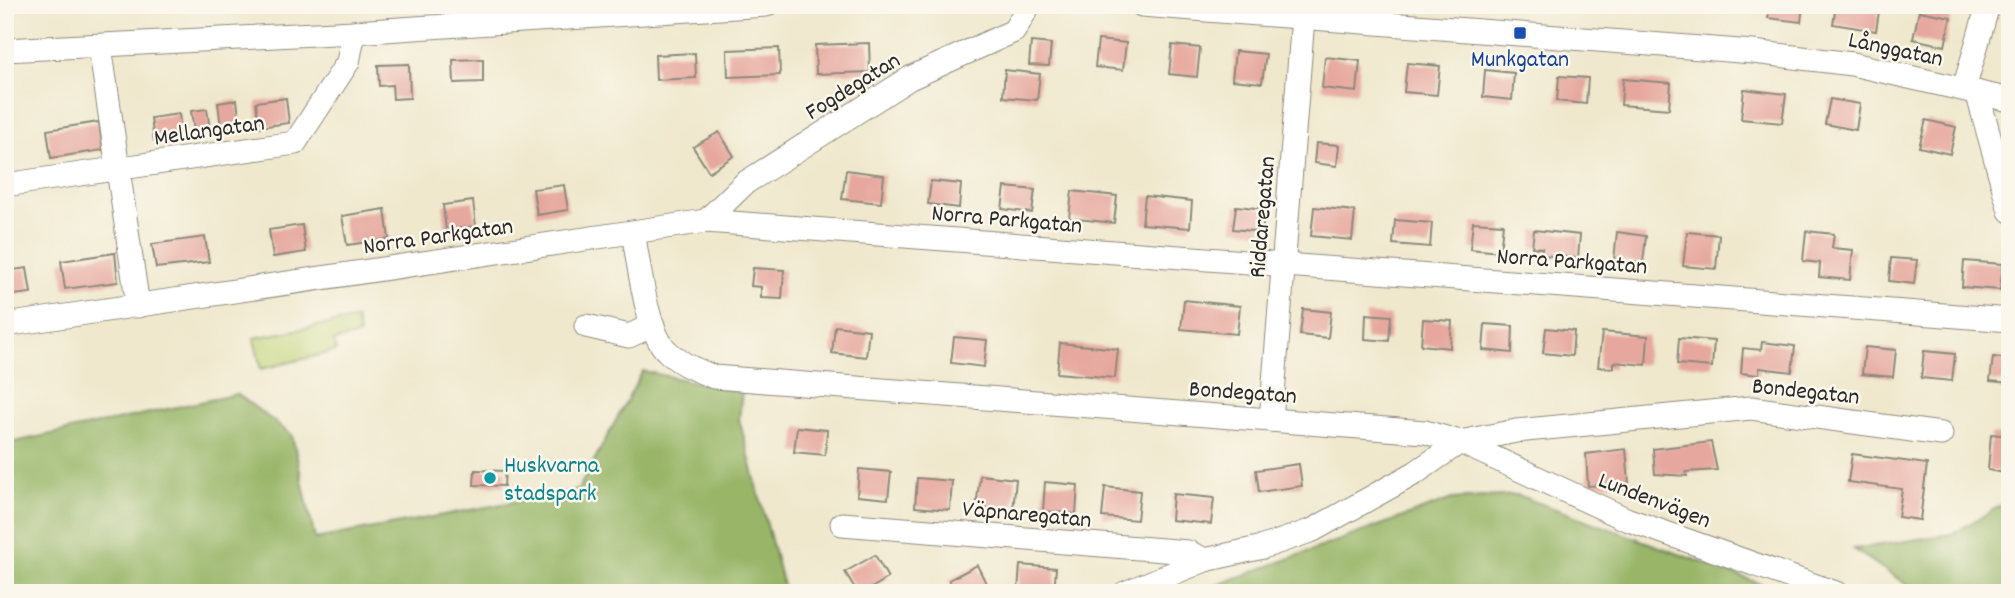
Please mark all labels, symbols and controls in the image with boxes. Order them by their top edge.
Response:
street label: Långgatan [1845,24,1946,78]
marker: Munkgatan [1512,25,1528,41]
place label: Munkgatan [1471,44,1569,78]
street label: Fogdegatan [799,45,908,130]
street label: Mellangatan [152,107,267,157]
street label: Riddaregatan [1242,155,1286,280]
street label: Norra Parkgatan [930,197,1083,245]
street label: Norra Parkgatan [361,211,516,265]
street label: Norra Parkgatan [1495,241,1648,285]
street label: Bondegatan [1750,370,1861,416]
street label: Bondegatan [1188,373,1298,415]
place label: Huskvarna stadspark [504,450,600,512]
street label: Lundenvägen [1593,465,1715,539]
marker: Huskvarna stadspark [482,470,498,486]
street label: Väpnaregatan [961,493,1093,539]

